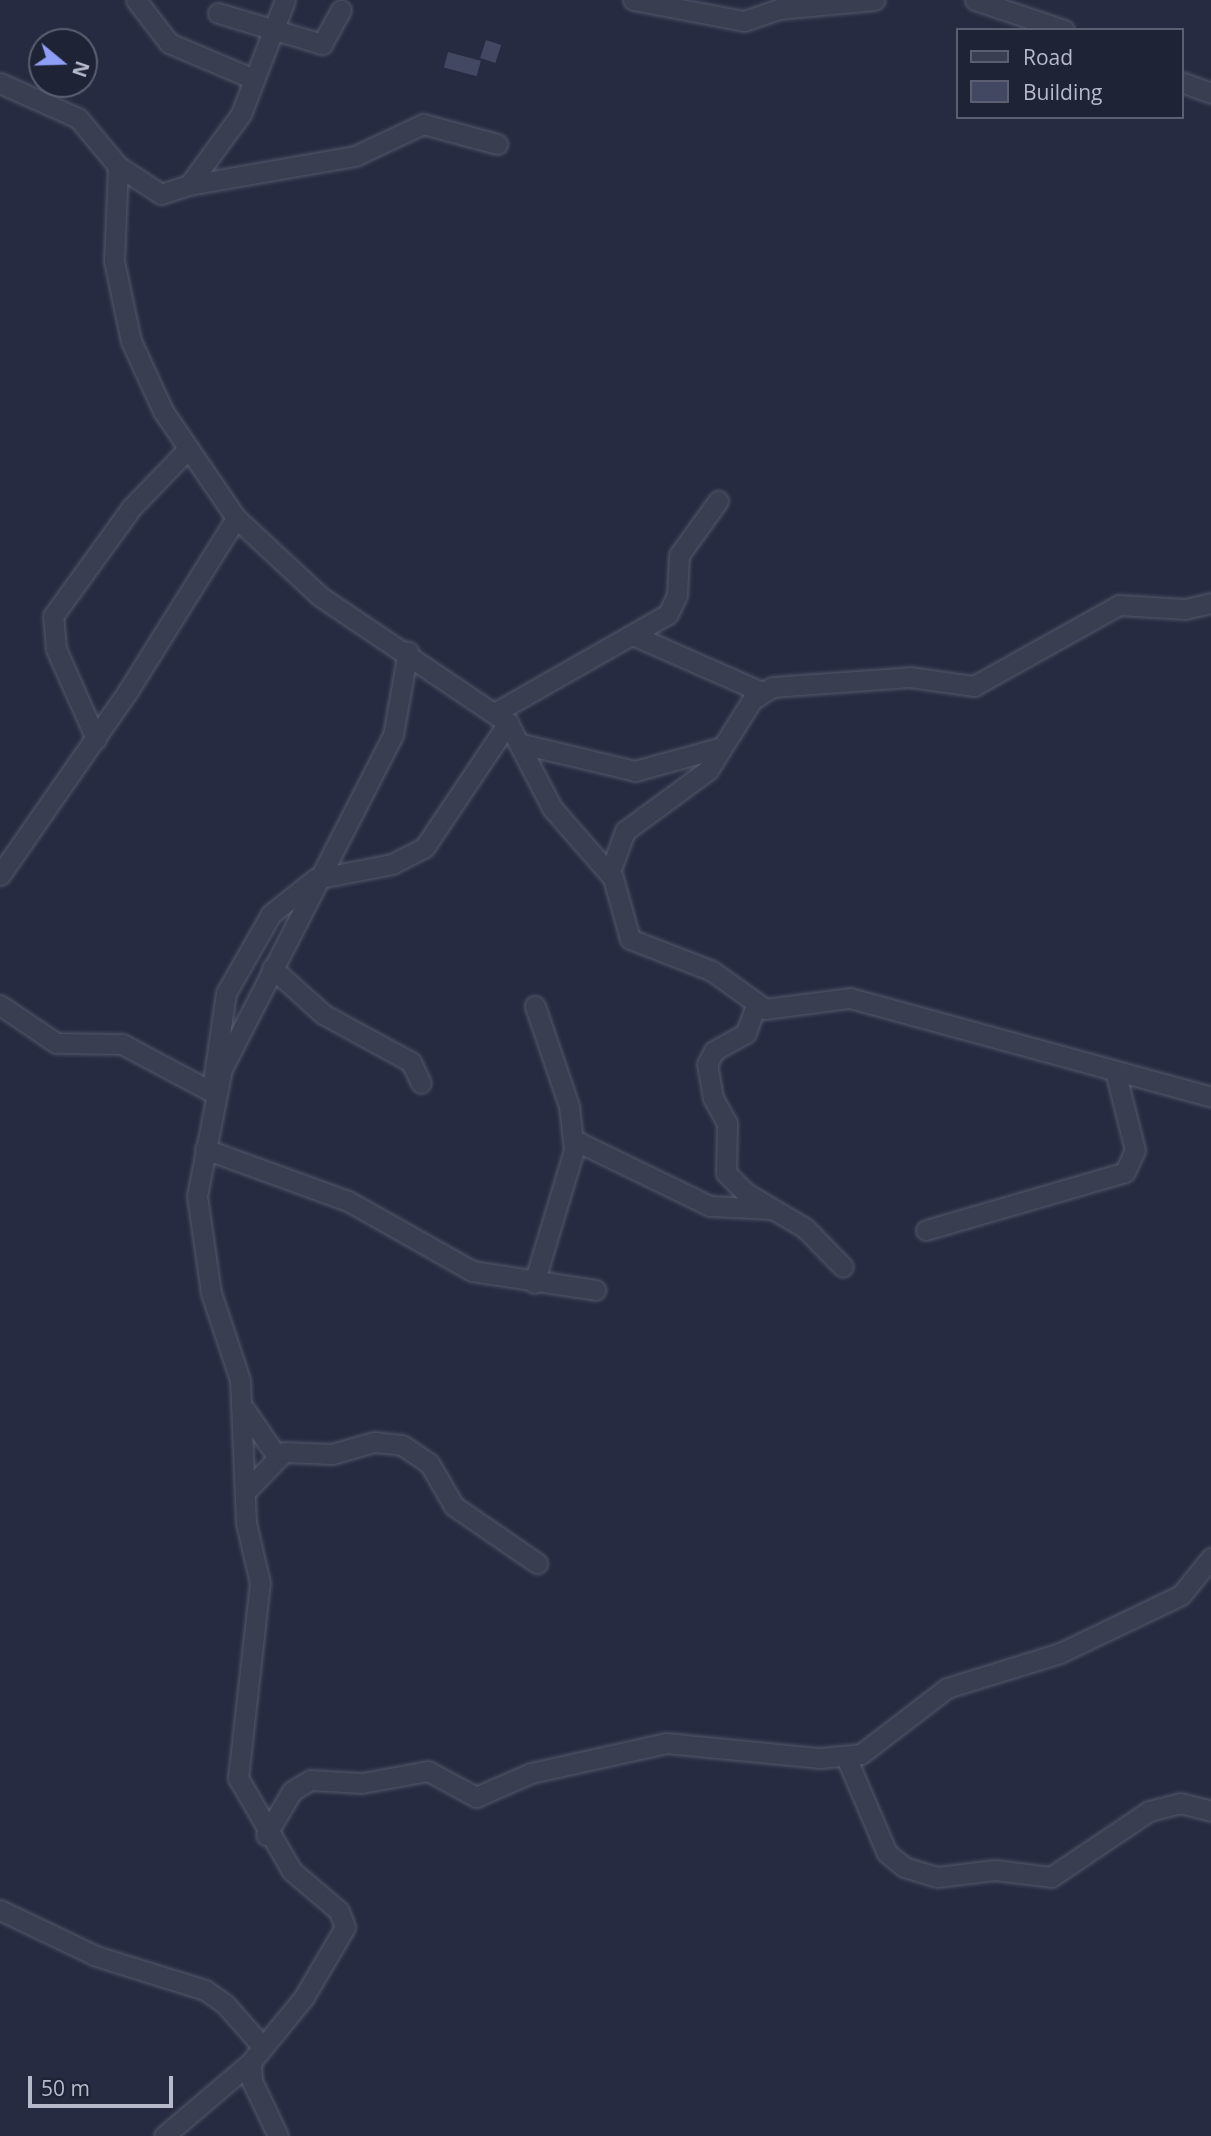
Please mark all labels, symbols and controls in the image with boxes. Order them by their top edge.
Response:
north arrow [28,28,98,98]
legend [956,28,1183,119]
text: Road [1023,43,1073,71]
text: N [66,58,96,81]
text: Building [1023,78,1102,106]
scale bar [32,2062,177,2106]
text: 50 m [41,2074,90,2102]

